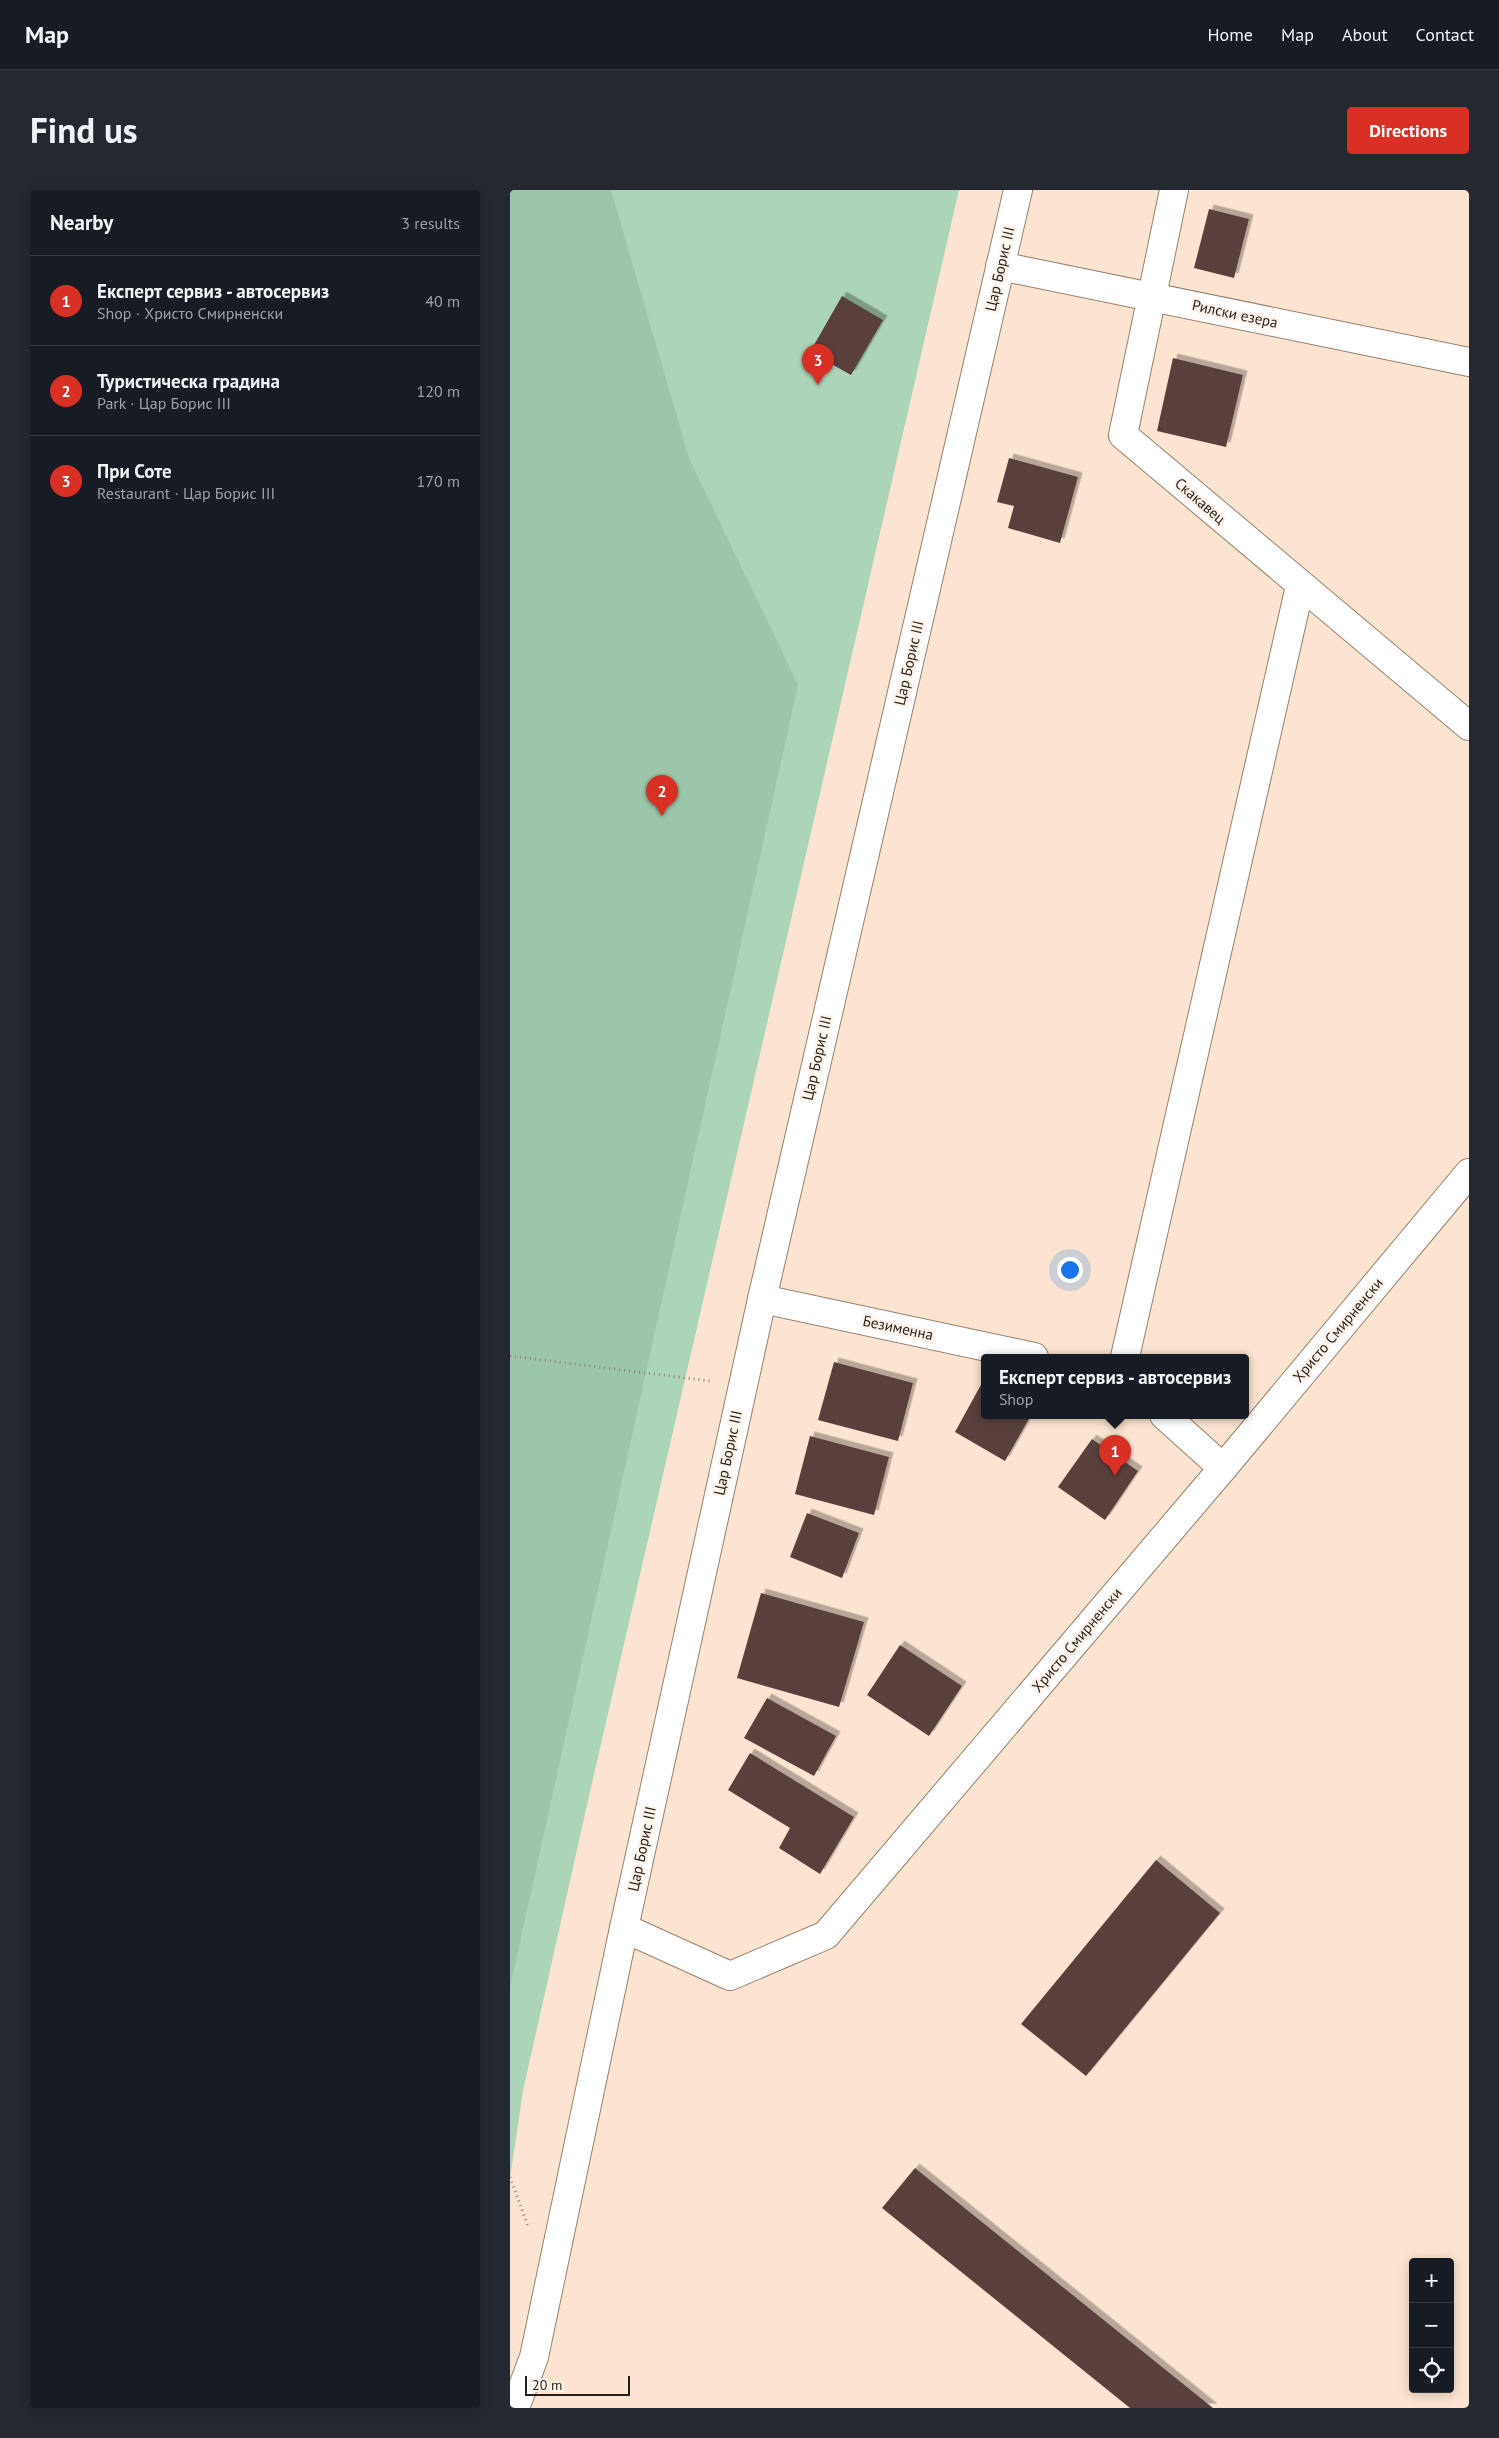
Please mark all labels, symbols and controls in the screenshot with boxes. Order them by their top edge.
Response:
text: Map [25,19,69,50]
text: Home [1207,23,1253,46]
text: Map [1281,23,1314,46]
text: About [1342,23,1388,46]
text: Contact [1416,23,1474,46]
text: Find us [30,107,138,153]
button: Directions [1347,107,1469,154]
text: Nearby [50,209,113,236]
text: 3 results [401,213,460,233]
street label: Цар Борис III [981,225,1018,313]
text: Експерт сервиз - автосервиз [97,279,329,303]
text: 1 [61,291,71,311]
text: 40 m [425,291,460,311]
street label: Рилски езера [1191,295,1280,332]
text: Shop · Христо Смирненски [97,303,283,323]
pin: 3 [802,344,834,385]
text: Туристическа градина [97,369,280,393]
text: 2 [61,381,71,401]
text: 120 m [417,381,460,401]
text: Park · Цар Борис III [97,393,231,413]
text: При Соте [97,459,172,483]
text: 3 [61,471,71,491]
text: 170 m [417,471,460,491]
street label: Скакавец [1171,473,1230,528]
text: Restaurant · Цар Борис III [97,483,275,503]
street label: Цар Борис III [890,619,927,707]
pin: 2 [646,775,678,816]
street label: Цар Борис III [798,1014,835,1102]
your location [1057,1257,1083,1283]
street label: Христо Смирненски [1288,1274,1387,1386]
street label: Безименна [861,1311,935,1344]
popup [981,1354,1249,1419]
text: Експерт сервиз - автосервиз [999,1365,1231,1389]
text: Shop [999,1389,1033,1409]
street label: Цар Борис III [709,1409,746,1497]
pin: 1 [1099,1435,1131,1476]
street label: Христо Смирненски [1027,1584,1126,1696]
street label: Цар Борис III [623,1805,660,1893]
map controls [1409,2258,1454,2393]
button: + [1409,2258,1454,2303]
button: − [1409,2303,1454,2348]
button: locate [1409,2348,1454,2393]
scale bar [525,2373,630,2396]
text: 20 m [532,2376,562,2394]

